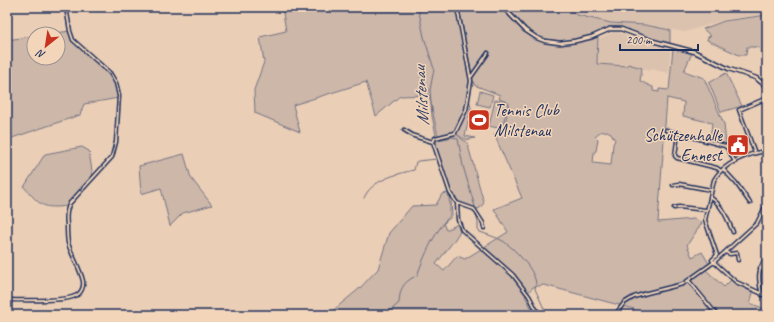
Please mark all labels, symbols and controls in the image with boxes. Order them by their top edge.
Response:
north arrow [26,26,66,66]
scale bar [620,26,698,52]
text: 200 m [626,32,653,48]
text: N [33,46,47,62]
water label: Milstenau [408,62,434,127]
place label: Tennis Club Milstenau [494,100,560,141]
sports icon: Tennis Club Milstenau [466,107,492,133]
place label: Schützenhalle Ennest [644,125,724,166]
public building icon: Schützenhalle Ennest [725,132,751,158]

